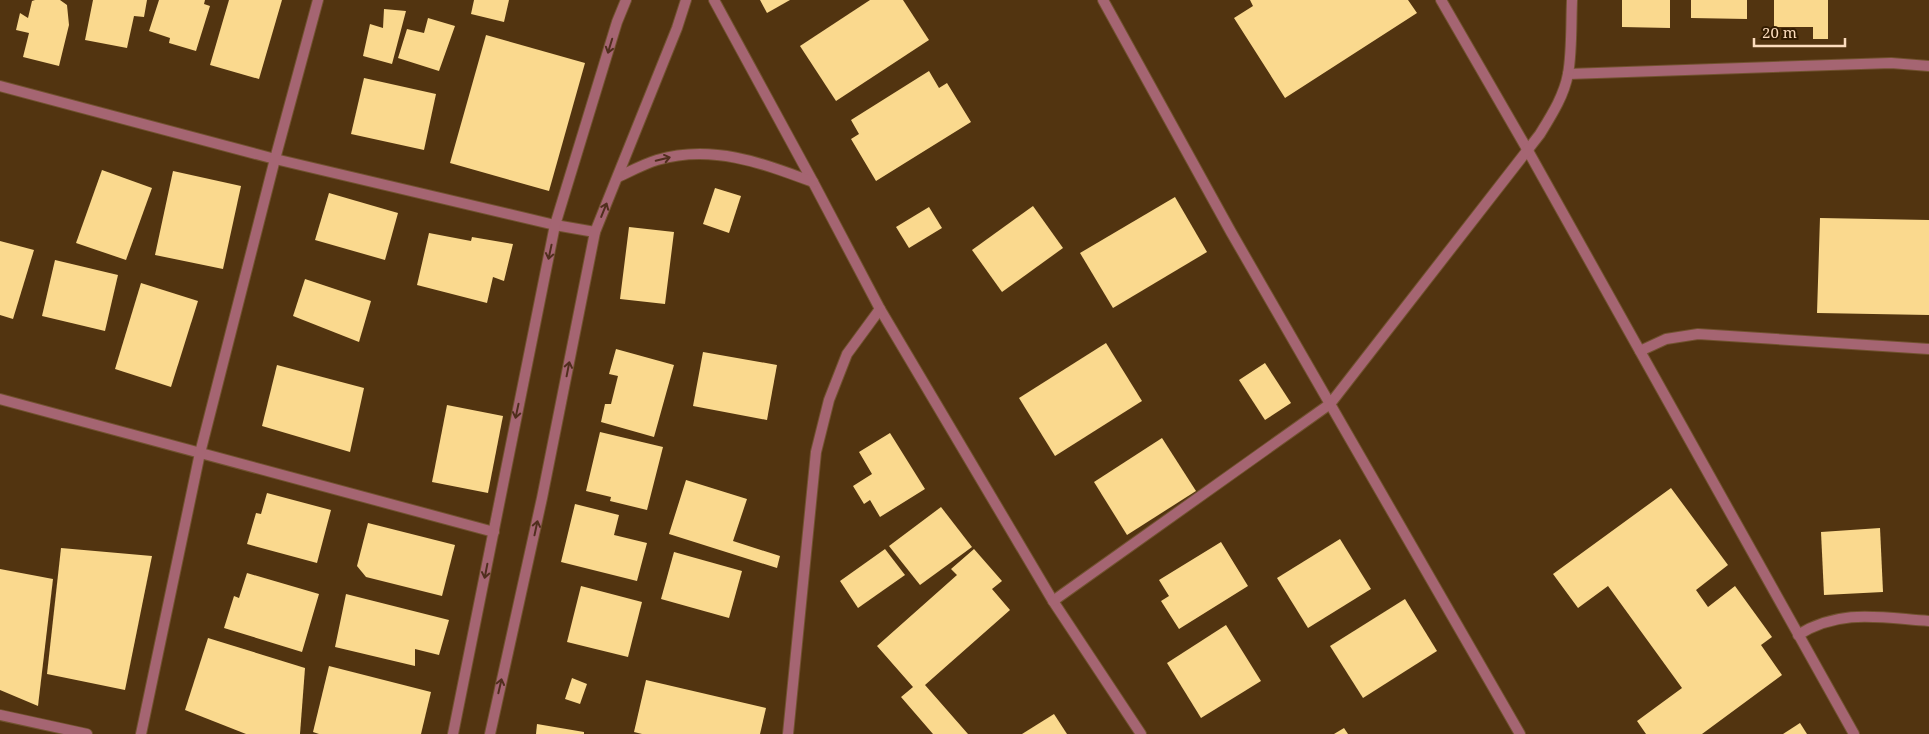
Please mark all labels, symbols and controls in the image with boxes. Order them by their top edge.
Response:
scale bar [1754,15,1845,47]
text: 20 m [1762,22,1797,42]
one-way arrow [604,38,614,54]
one-way arrow [655,154,671,163]
one-way arrow [600,203,609,219]
one-way arrow [544,244,554,260]
one-way arrow [564,361,573,377]
one-way arrow [512,403,521,419]
one-way arrow [531,520,541,536]
one-way arrow [481,562,490,578]
one-way arrow [496,679,505,695]

